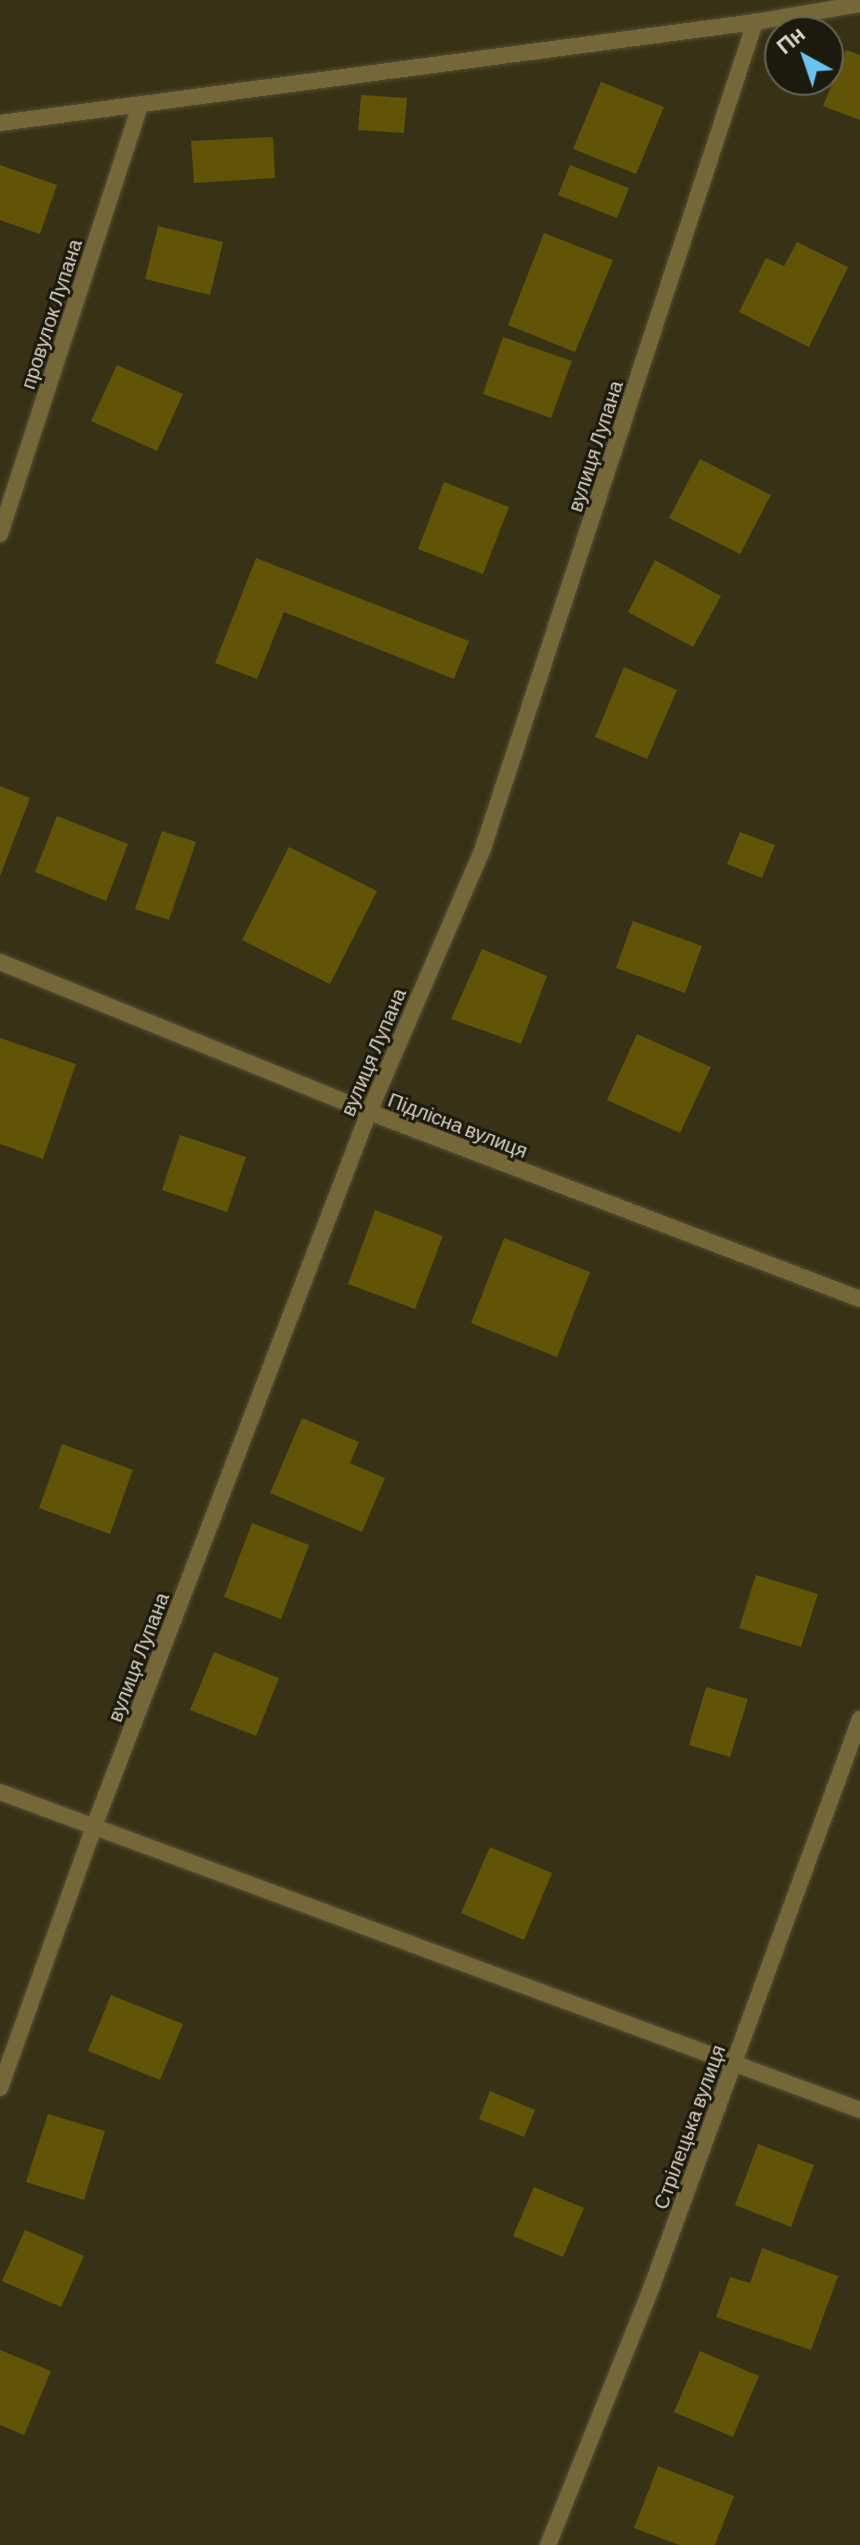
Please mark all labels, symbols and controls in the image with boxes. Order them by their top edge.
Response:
north arrow [764,16,844,96]
text: Пн [770,20,809,58]
street label: провулок Лупана [15,236,87,392]
street label: вулиця Лупана [563,377,627,515]
street label: вулиця Лупана [335,985,411,1119]
street label: Підлісна вулиця [385,1087,531,1163]
street label: вулиця Лупана [102,1589,174,1725]
street label: Стрілецька вулиця [648,2042,730,2212]

